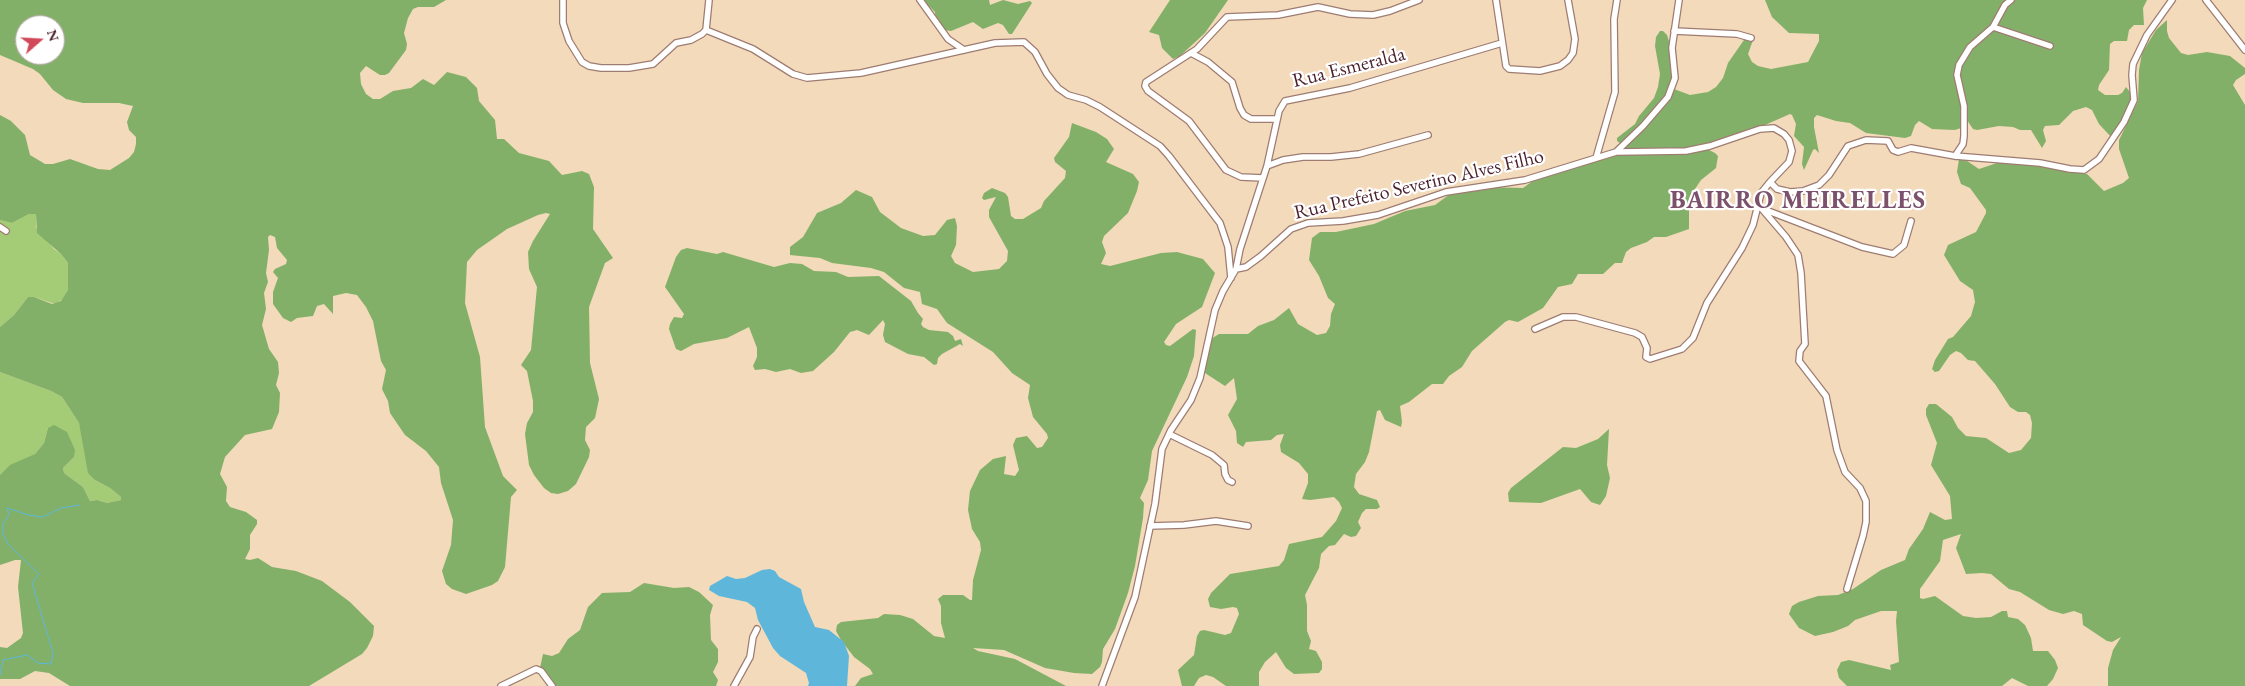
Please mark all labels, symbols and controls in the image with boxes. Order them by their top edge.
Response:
north arrow [15,15,65,65]
text: N [43,27,64,44]
street label: Rua Esmeralda [1290,42,1408,94]
street label: Rua Prefeito Severino Alves Filho [1292,145,1546,225]
district label: BAIRRO MEIRELLES [1668,186,1928,216]

